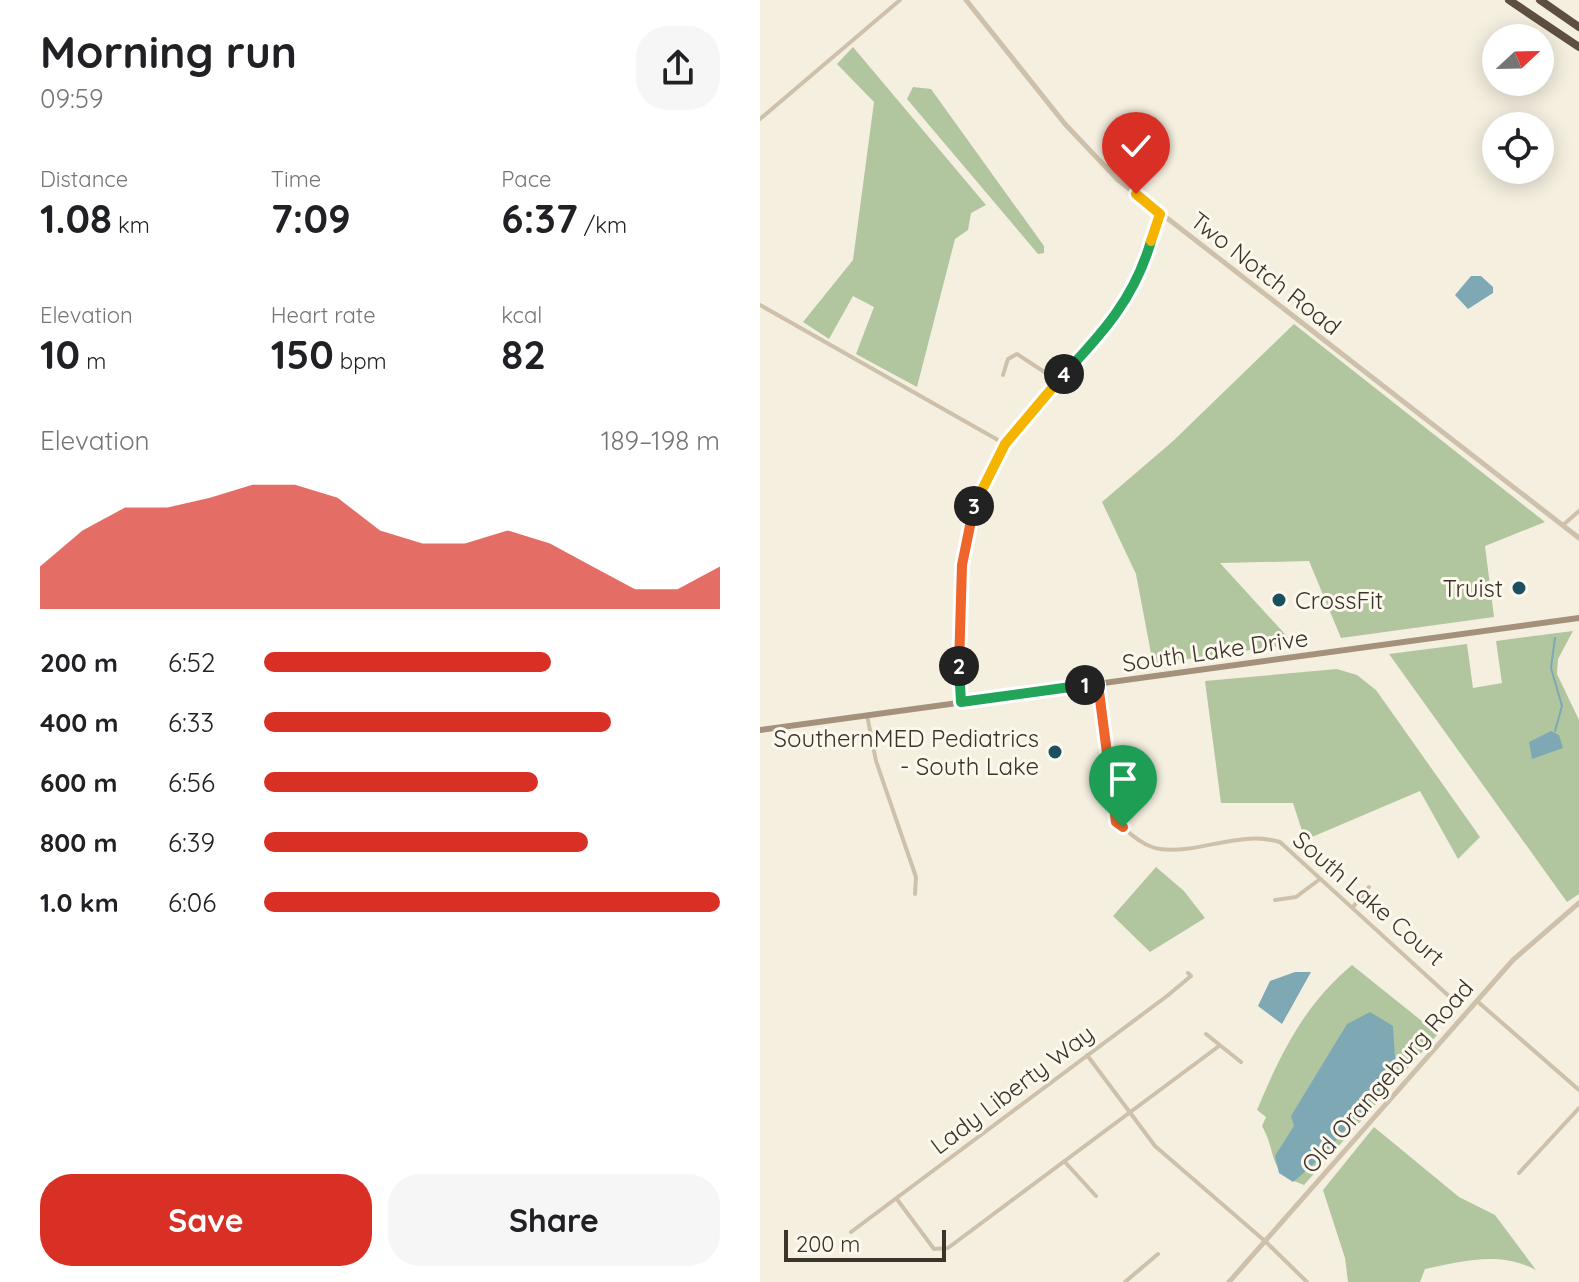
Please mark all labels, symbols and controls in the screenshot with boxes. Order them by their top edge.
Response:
text: Morning run [40,24,297,79]
north arrow [1482,24,1554,96]
map controls [1482,24,1554,184]
button: share [636,26,720,110]
text: 09:59 [40,82,104,115]
pin [1102,112,1170,194]
button: locate [1482,112,1554,184]
icon: check [1114,124,1158,168]
text: Distance [40,165,128,193]
text: Time [271,165,321,193]
text: Pace [501,165,552,193]
text: 1.08 [40,193,112,243]
text: 7:09 [271,193,351,243]
text: 6:37 [501,193,578,243]
street label: Two Notch Road [1185,205,1347,341]
text: km [112,211,150,239]
text: /km [578,211,627,239]
text: Elevation [40,301,133,329]
text: Heart rate [271,301,376,329]
text: kcal [501,301,542,329]
text: 10 [40,329,80,379]
text: 150 [271,329,334,379]
text: 82 [501,329,546,379]
text: m [80,347,106,375]
text: bpm [334,347,387,375]
pin: 4 [1044,354,1084,394]
text: 4 [1058,360,1070,388]
text: Elevation [40,424,150,457]
text: 189–198 m [601,424,720,457]
pin: 3 [954,486,994,526]
text: 3 [968,492,980,520]
place label: Truist [1443,573,1503,603]
marker: Truist [1510,579,1528,597]
place label: CrossFit [1295,585,1383,615]
marker: CrossFit [1270,591,1288,609]
street label: South Lake Drive [1120,622,1310,678]
text: 200 m [40,646,118,679]
text: 6:52 [168,646,215,679]
pin: 2 [939,646,979,686]
text: 2 [953,652,965,680]
pin: 1 [1065,665,1105,705]
text: 1 [1081,671,1089,699]
text: 400 m [40,706,118,739]
text: 6:33 [168,706,214,739]
place label: SouthernMED Pediatrics - South Lake [774,723,1039,781]
marker: SouthernMED Pediatrics - South Lake [1046,743,1064,761]
pin [1089,745,1157,827]
icon: arrive [1101,757,1145,801]
text: 600 m [40,766,118,799]
text: 6:56 [168,766,215,799]
street label: South Lake Court [1287,824,1451,972]
text: 800 m [40,826,117,859]
text: 6:39 [168,826,215,859]
text: 1.0 km [40,886,119,919]
text: 6:06 [168,886,216,919]
street label: Old Orangeburg Road [1295,973,1479,1179]
street label: Lady Liberty Way [924,1018,1100,1160]
button: Save [40,1174,372,1266]
button: Share [388,1174,720,1266]
scale bar [784,1226,946,1262]
text: 200 m [796,1230,860,1258]

